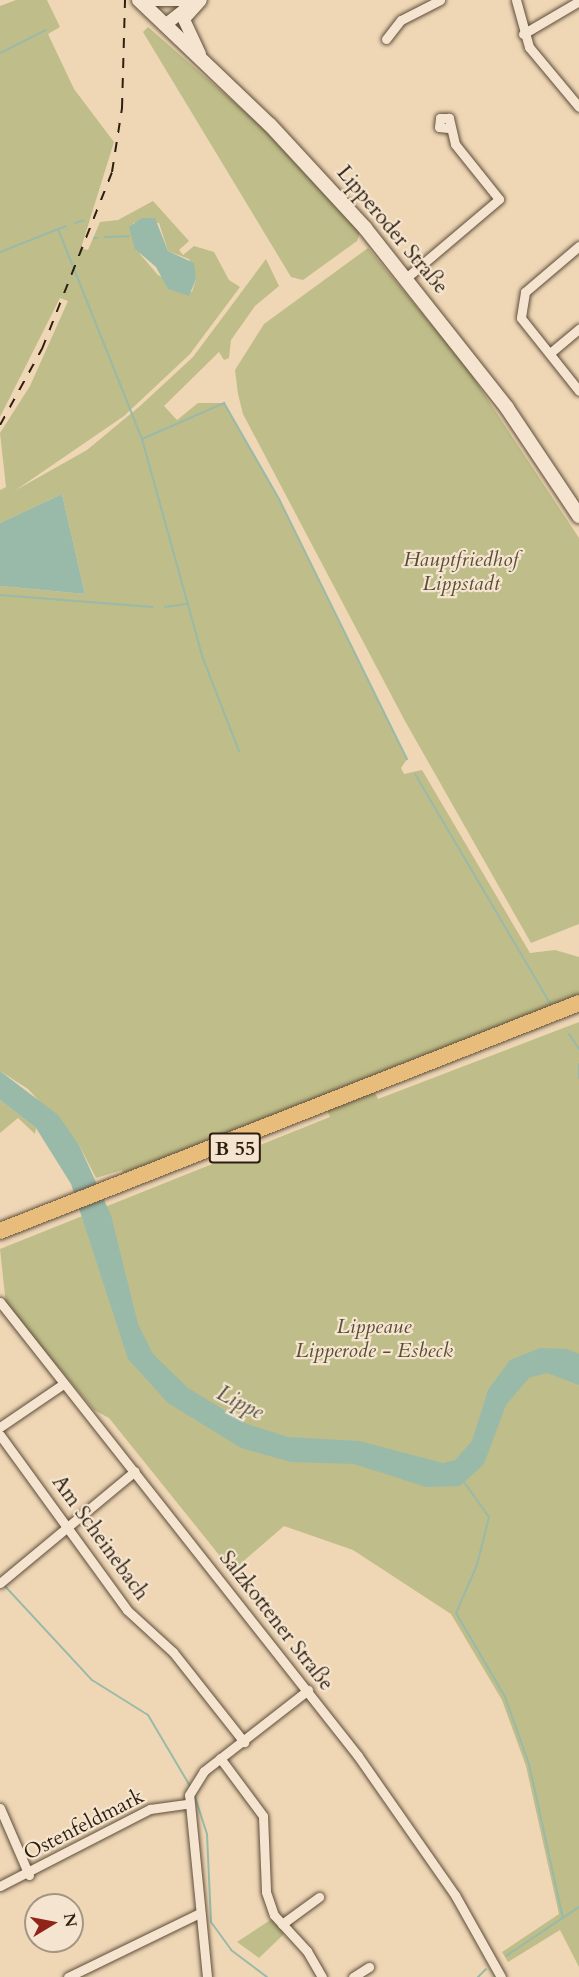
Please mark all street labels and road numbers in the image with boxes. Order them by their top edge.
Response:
street label: Lipperoder Straße [331,161,453,299]
road number: B 55 [208,1131,262,1165]
street label: Am Scheinebach [46,1471,154,1605]
street label: Salzkottener Straße [214,1546,338,1696]
street label: Ostenfeldmark [20,1784,148,1866]

